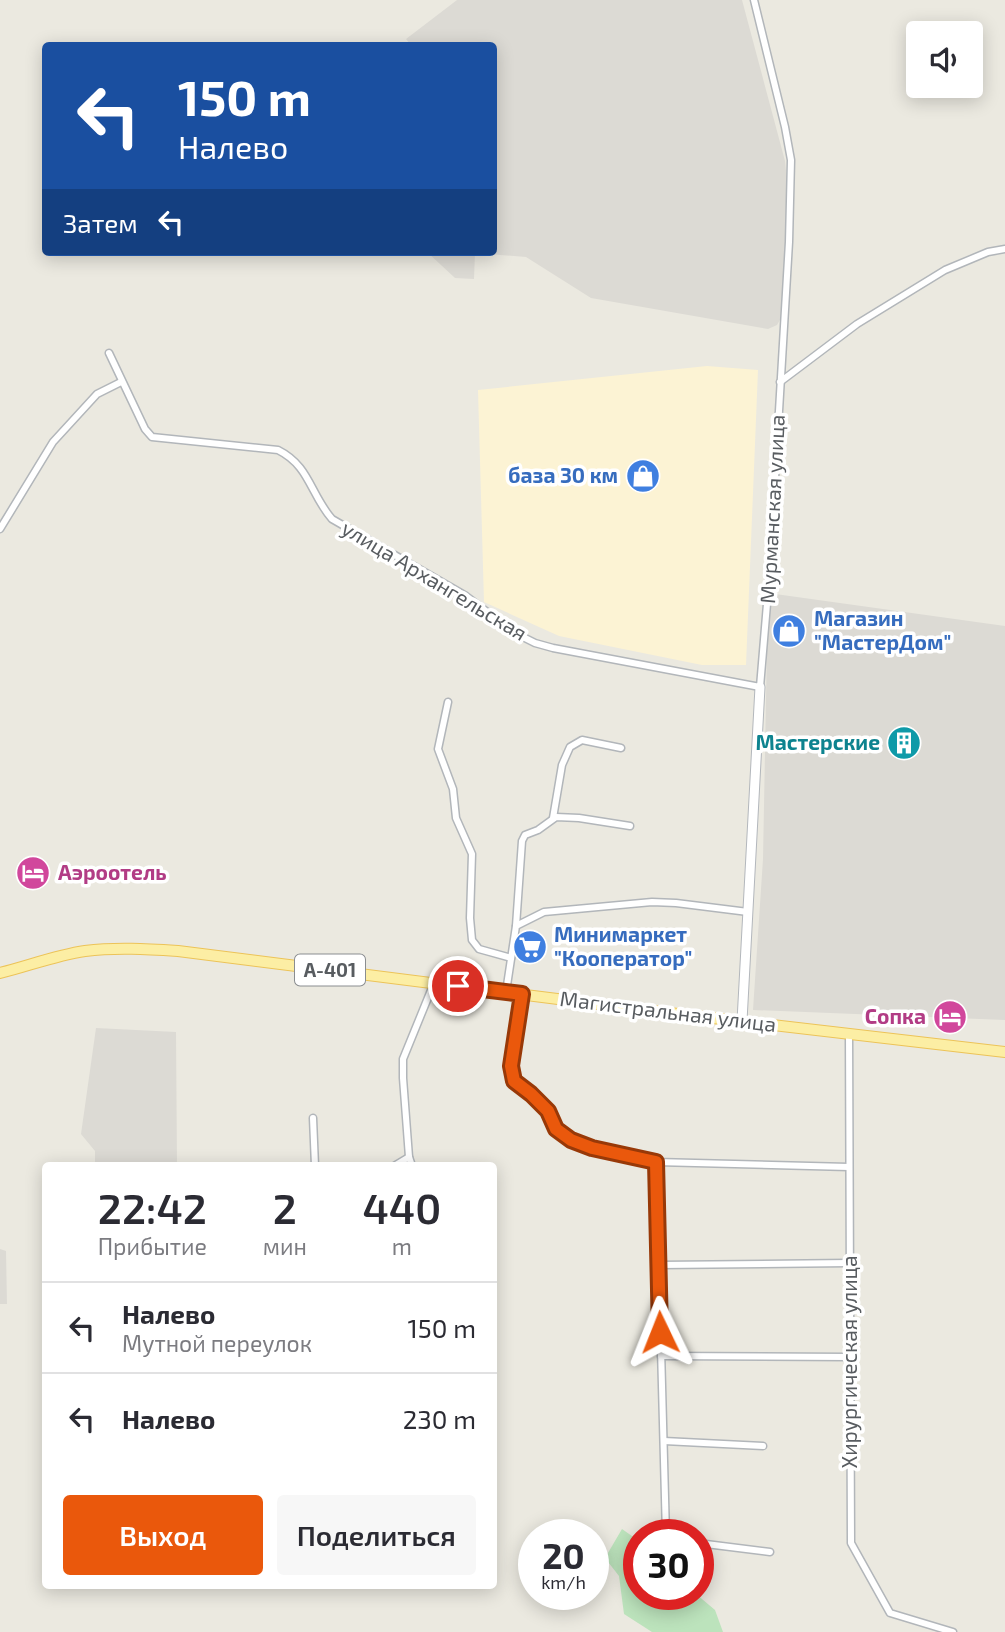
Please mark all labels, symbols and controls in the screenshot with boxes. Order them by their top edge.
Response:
map controls [906,21,983,98]
button: sound [906,21,983,98]
text: 150 m [178,67,311,126]
icon: left [63,70,154,161]
text: Налево [178,127,288,165]
icon: left [152,203,190,241]
text: Затем [63,207,138,238]
street label: Мурманская улица [754,414,790,604]
shop icon: база 30 км [624,457,662,495]
place label: база 30 км [508,462,618,487]
street label: улица Архангельская [337,514,532,646]
place label: Магазин "МастерДом" [814,605,951,654]
shop icon: Магазин "МастерДом" [770,612,808,650]
building icon: Мастерские [885,724,923,762]
place label: Мастерские [755,729,880,754]
hotel icon: Аэроотель [14,854,52,892]
place label: Аэроотель [58,859,167,884]
place label: Минимаркет "Кооператор" [554,921,692,970]
supermarket icon: Минимаркет "Кооператор" [511,928,549,966]
road number: А-401 [295,954,365,986]
pin [428,956,488,1016]
icon: arrive [439,967,477,1005]
street label: Магистральная улица [559,985,778,1037]
hotel icon: Сопка [931,998,969,1036]
place label: Сопка [865,1003,926,1028]
text: 22:42 [98,1182,207,1232]
text: 2 [273,1182,297,1232]
text: 440 [362,1182,441,1232]
text: Прибытие [98,1232,207,1260]
text: мин [263,1232,307,1260]
text: m [392,1232,412,1260]
street label: Хирургическая улица [836,1255,862,1469]
position arrow [623,1295,697,1369]
text: Налево [122,1298,215,1329]
icon: left [63,1309,101,1347]
text: 150 m [407,1312,476,1343]
text: Мутной переулок [122,1329,312,1357]
icon: left [63,1400,101,1438]
text: Налево [122,1403,215,1434]
text: 230 m [403,1403,476,1434]
button: Выход [63,1495,263,1575]
button: Поделиться [277,1495,476,1575]
speed limit sign: 30 [623,1519,714,1610]
text: 20 [542,1534,585,1576]
text: km/h [541,1571,586,1593]

